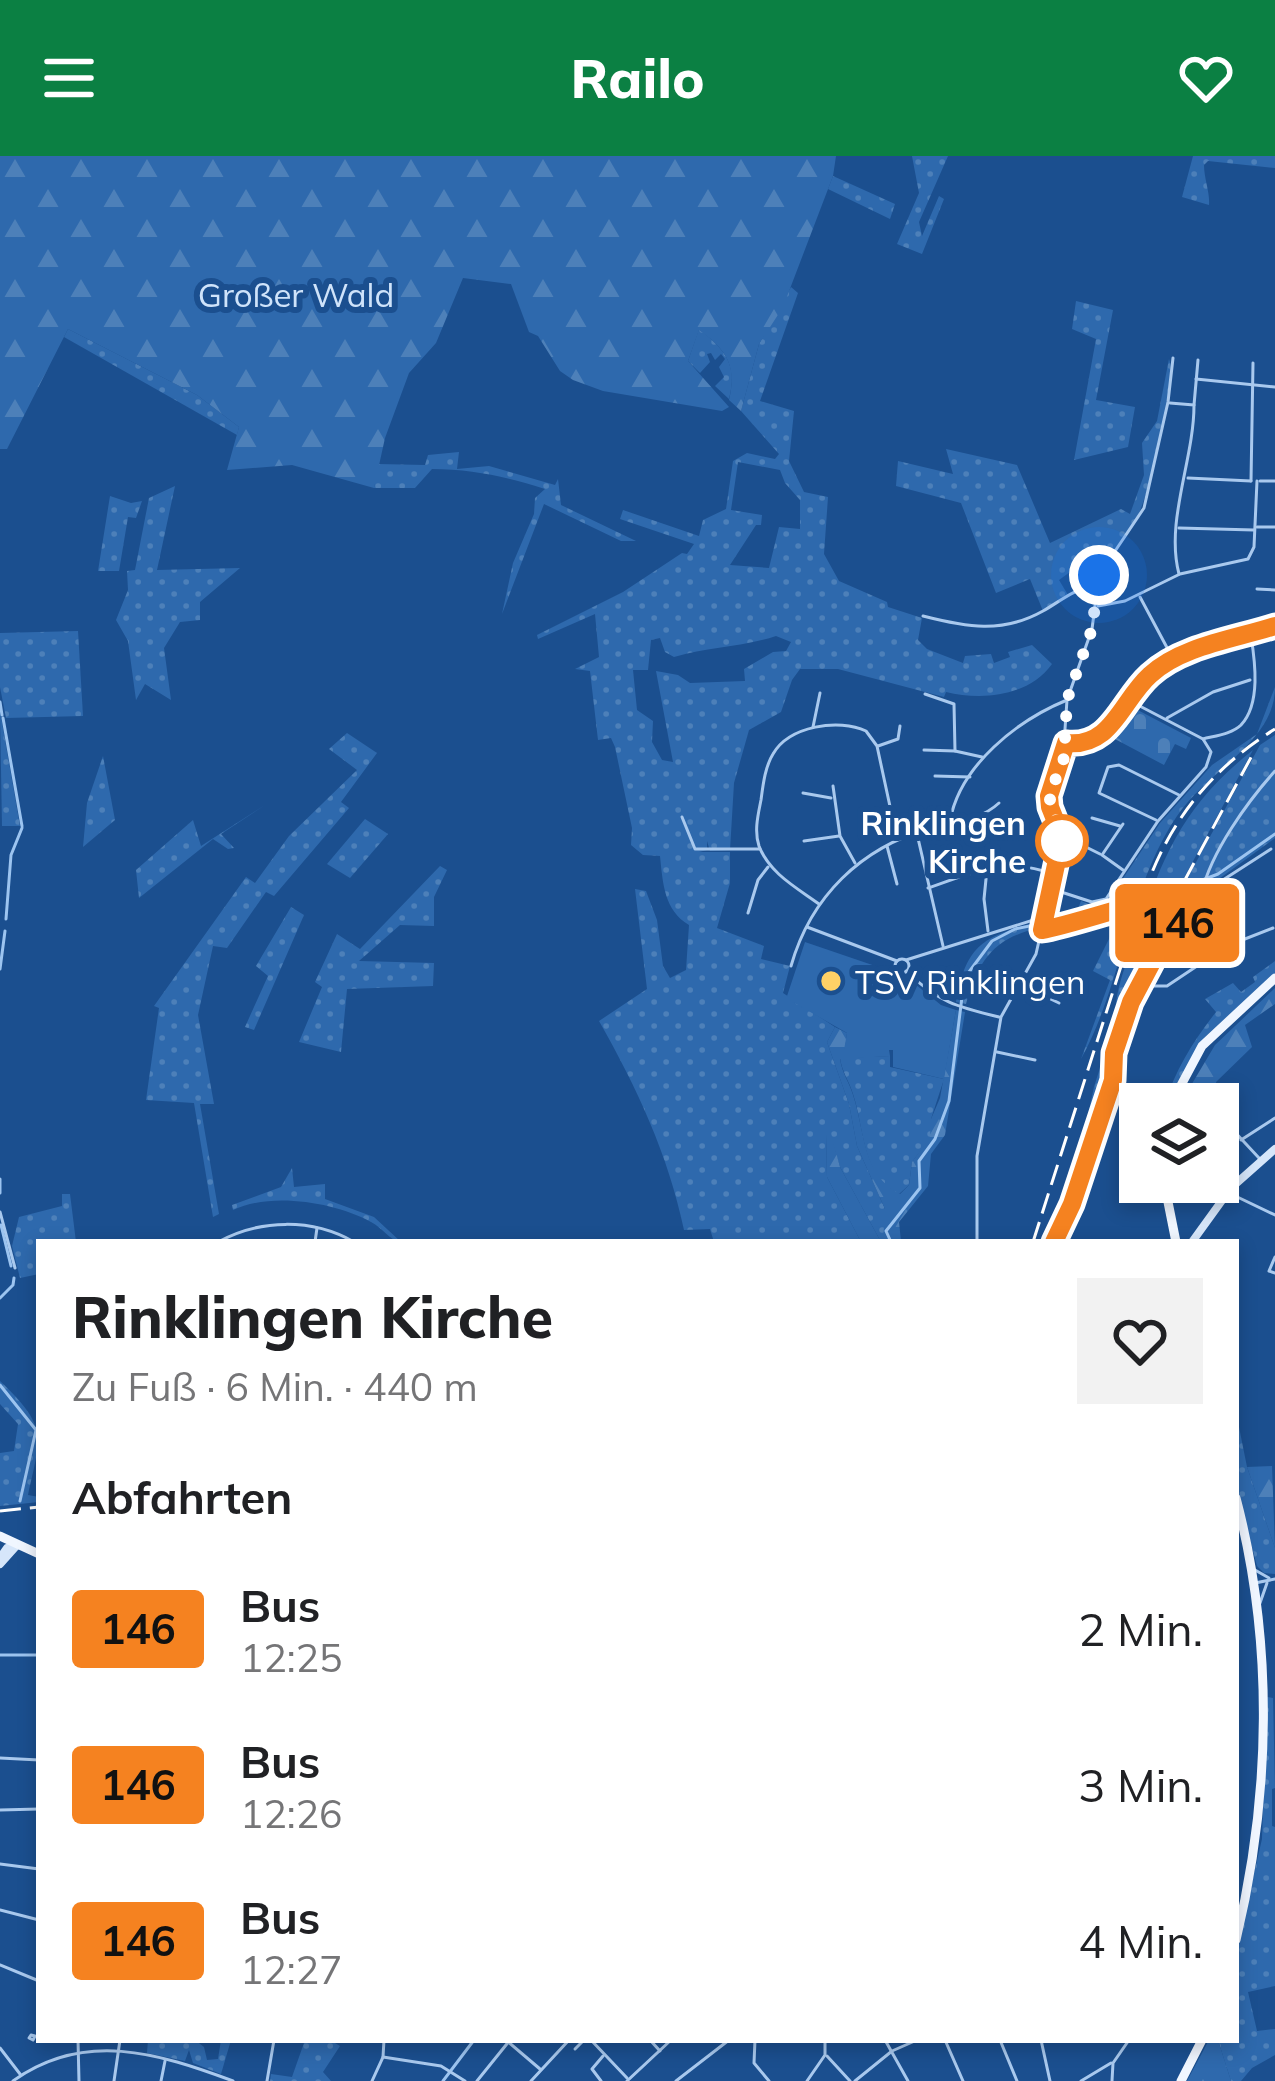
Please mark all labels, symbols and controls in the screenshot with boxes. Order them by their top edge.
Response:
text: Railo [570,44,705,112]
icon: menu [36,45,102,111]
icon: heart [1173,45,1239,111]
park label: Großer Wald [198,274,394,315]
your location [1069,545,1129,605]
place label: Rinklingen Kirche [860,802,1026,881]
marker: Rinklingen Kirche [1037,816,1087,866]
line badge: 146 [1108,884,1246,962]
text: 146 [1139,896,1215,949]
place label: TSV Rinklingen [855,961,1085,1002]
marker: TSV Rinklingen [818,968,844,994]
map controls [1119,1083,1239,1203]
button: layers [1119,1083,1239,1203]
button: heart [1077,1278,1203,1404]
text: Rinklingen Kirche [72,1281,553,1352]
text: Zu Fuß · 6 Min. · 440 m [72,1362,478,1411]
text: Abfahrten [72,1469,292,1525]
text: Bus [240,1577,320,1633]
text: 2 Min. [1078,1601,1203,1657]
text: 146 [100,1602,176,1655]
text: 12:25 [240,1633,343,1682]
text: Bus [240,1733,320,1789]
text: 3 Min. [1078,1757,1203,1813]
text: 146 [100,1758,176,1811]
text: 12:26 [240,1789,343,1838]
text: Bus [240,1889,320,1945]
text: 4 Min. [1078,1913,1203,1969]
text: 146 [100,1914,176,1967]
text: 12:27 [240,1945,343,1994]

